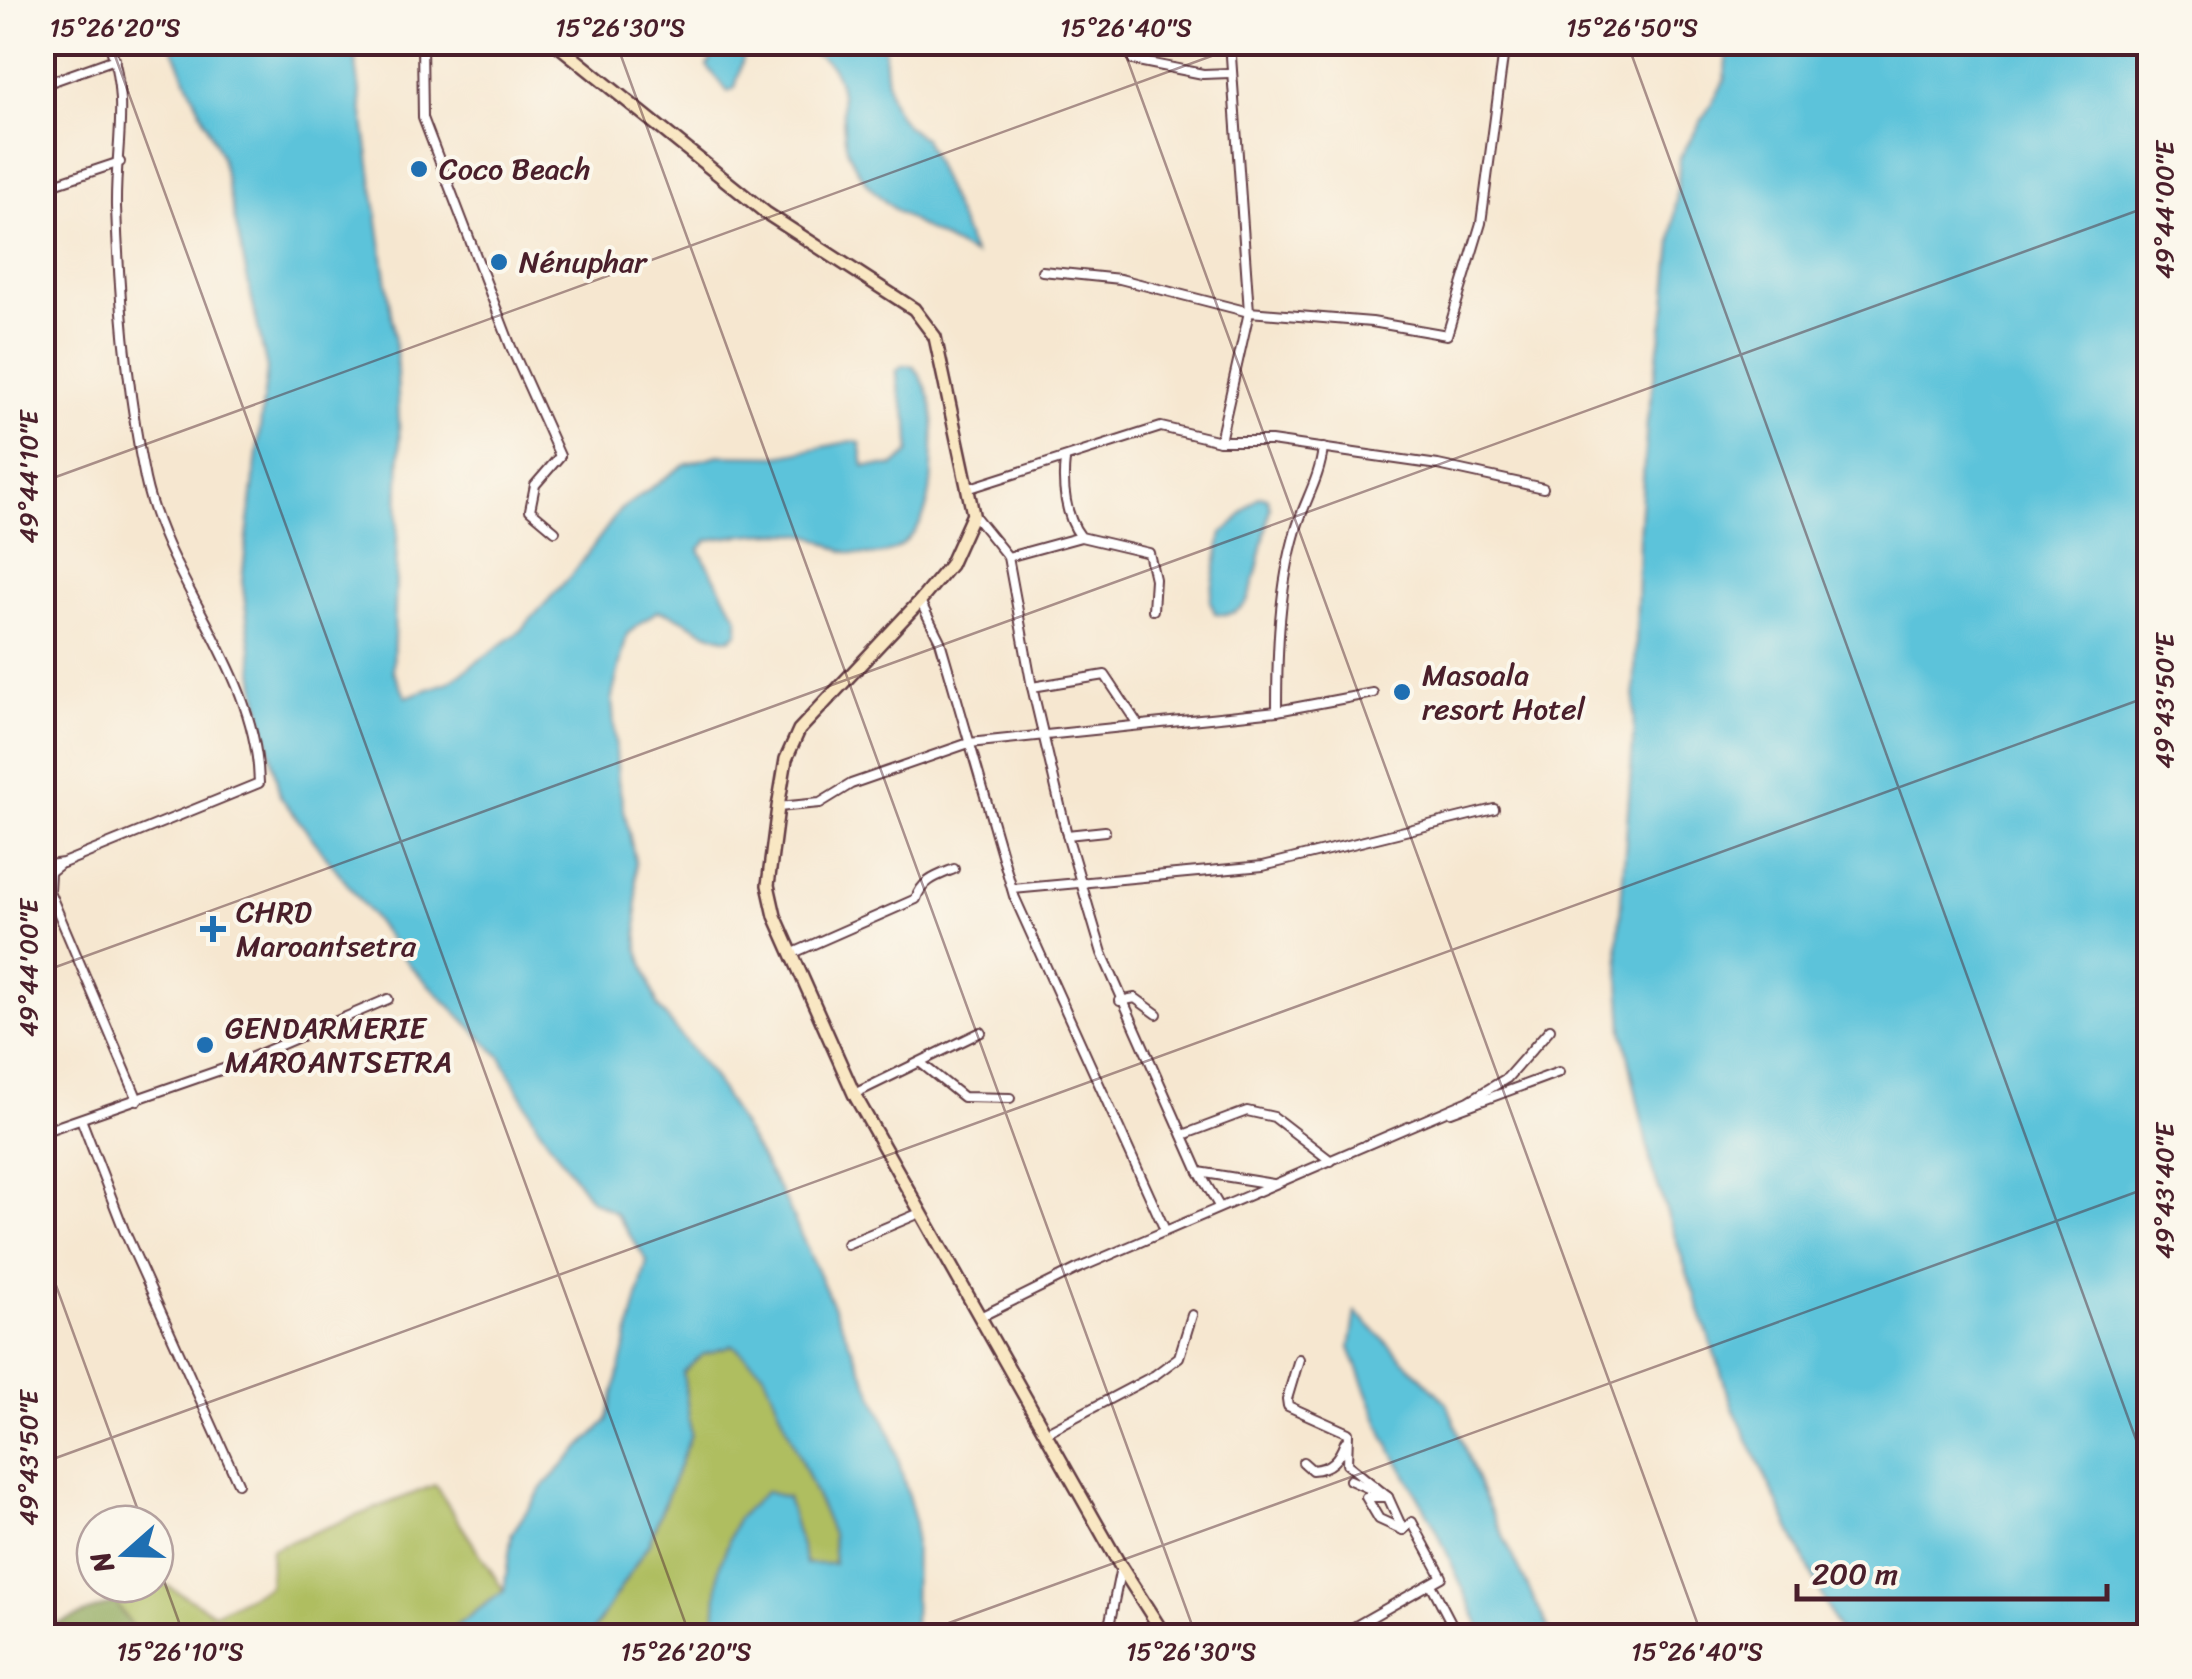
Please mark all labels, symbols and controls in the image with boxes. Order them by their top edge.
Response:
text: 15°26'20"S [50,5,181,50]
text: 15°26'30"S [555,5,685,50]
text: 15°26'40"S [1060,5,1192,50]
text: 15°26'50"S [1566,5,1698,50]
text: 49°44'00"E [2142,139,2187,279]
place label: Coco Beach [439,142,590,196]
marker: Coco Beach [408,158,430,180]
place label: Nénuphar [519,235,648,289]
marker: Nénuphar [488,251,510,273]
text: 49°44'10"E [6,408,51,544]
text: 49°43'50"E [2142,631,2187,769]
place label: Masoala resort Hotel [1422,648,1586,736]
marker: Masoala resort Hotel [1391,681,1413,703]
place label: CHRD Maroantsetra [236,885,417,973]
text: 49°44'00"E [6,897,51,1037]
marker: CHRD Maroantsetra [200,916,226,942]
place label: GENDARMERIE MAROANTSETRA [225,1001,452,1089]
marker: GENDARMERIE MAROANTSETRA [194,1034,216,1056]
text: 49°43'40"E [2142,1121,2187,1259]
text: 49°43'50"E [6,1388,51,1526]
north arrow [75,1504,175,1604]
scale bar [1797,1539,2107,1601]
text: N [75,1544,129,1581]
text: 200 m [1812,1547,1898,1601]
text: 15°26'10"S [116,1629,244,1674]
text: 15°26'20"S [621,1629,752,1674]
text: 15°26'30"S [1126,1629,1256,1674]
text: 15°26'40"S [1631,1629,1763,1674]

